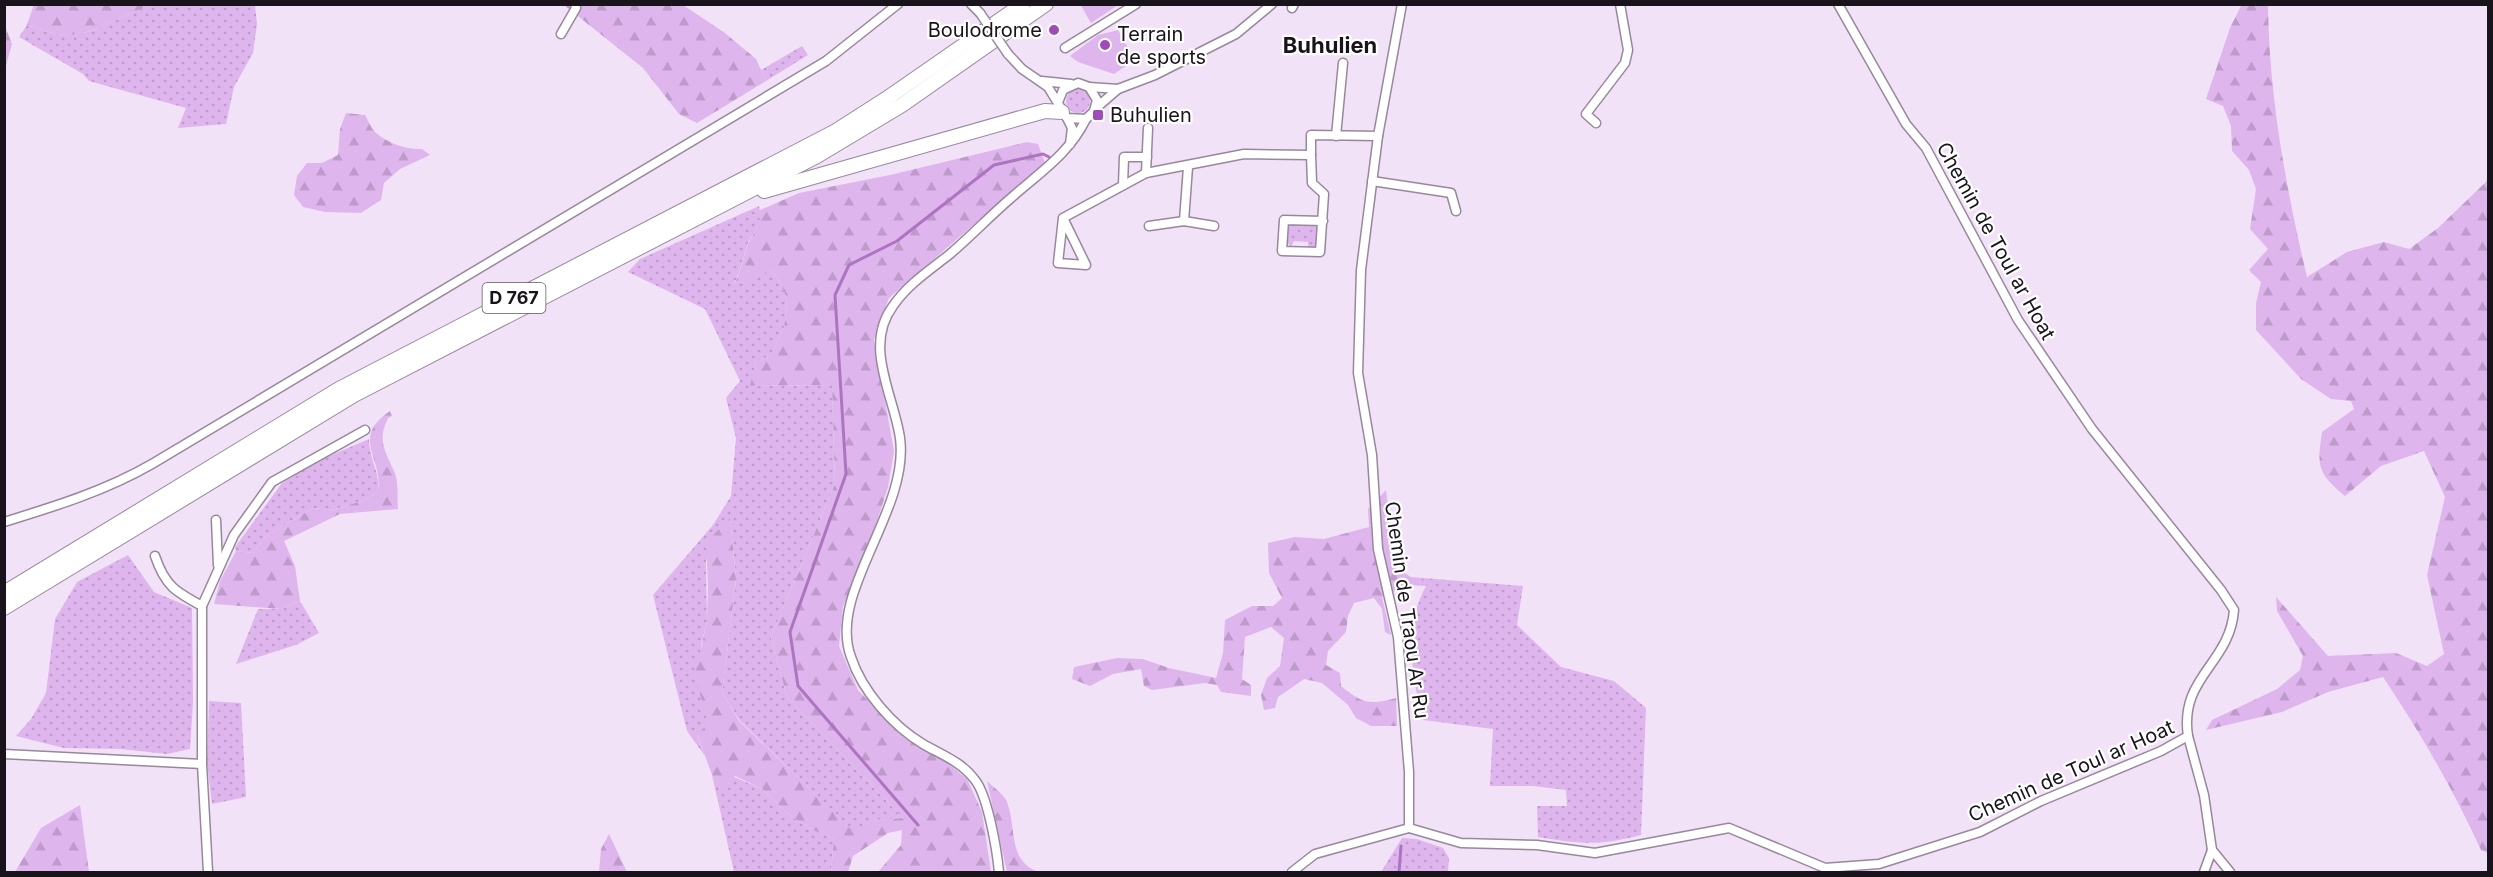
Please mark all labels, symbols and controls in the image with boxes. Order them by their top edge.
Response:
place label: Boulodrome [928,18,1042,42]
place label: Terrain de sports [1117,22,1206,69]
marker: Boulodrome [1047,23,1061,37]
district label: Buhulien [1283,32,1377,58]
marker: Terrain de sports [1098,38,1112,52]
place label: Buhulien [1110,103,1192,127]
marker: Buhulien [1091,108,1105,122]
street label: Chemin de Toul ar Hoat [1932,138,2061,344]
road number: D 767 [482,283,546,313]
street label: Chemin de Traou Ar Ru [1380,500,1434,720]
street label: Chemin de Toul ar Hoat [1965,715,2178,827]

